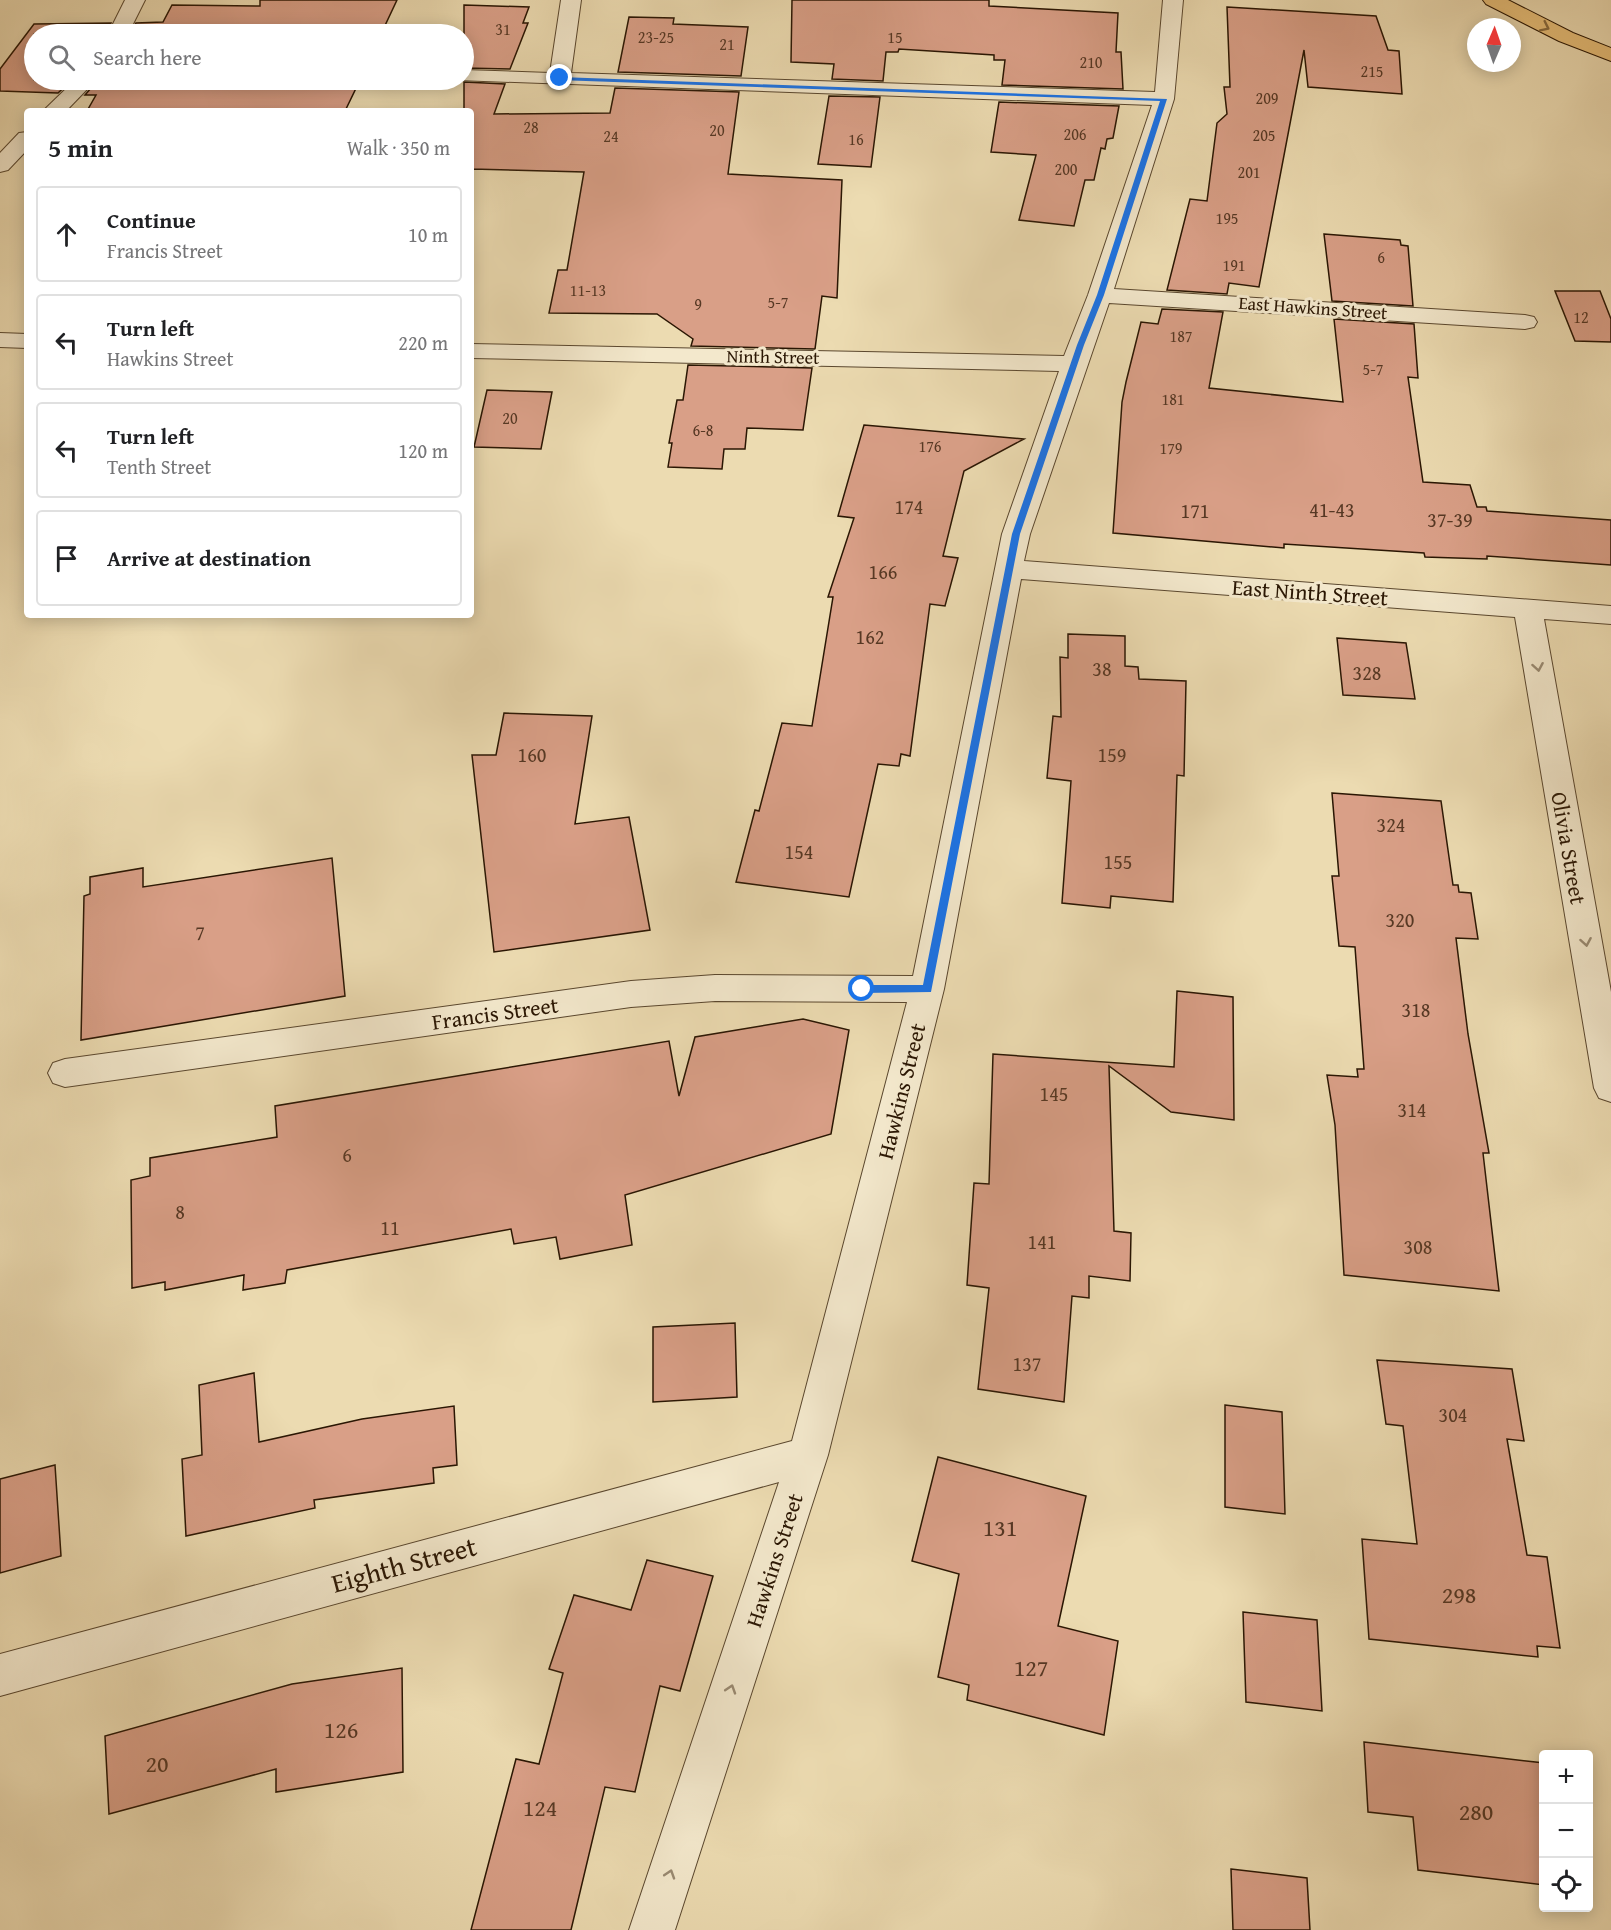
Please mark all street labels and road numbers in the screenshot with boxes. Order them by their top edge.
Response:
street label: East Hawkins Street [1238,289,1389,326]
street label: Ninth Street [726,342,820,371]
street label: East Ninth Street [1231,571,1389,613]
street label: Olivia Street [1543,789,1595,907]
street label: Francis Street [430,988,561,1038]
street label: Hawkins Street [869,1019,933,1162]
street label: Hawkins Street [737,1489,811,1631]
street label: Eighth Street [327,1525,481,1603]

